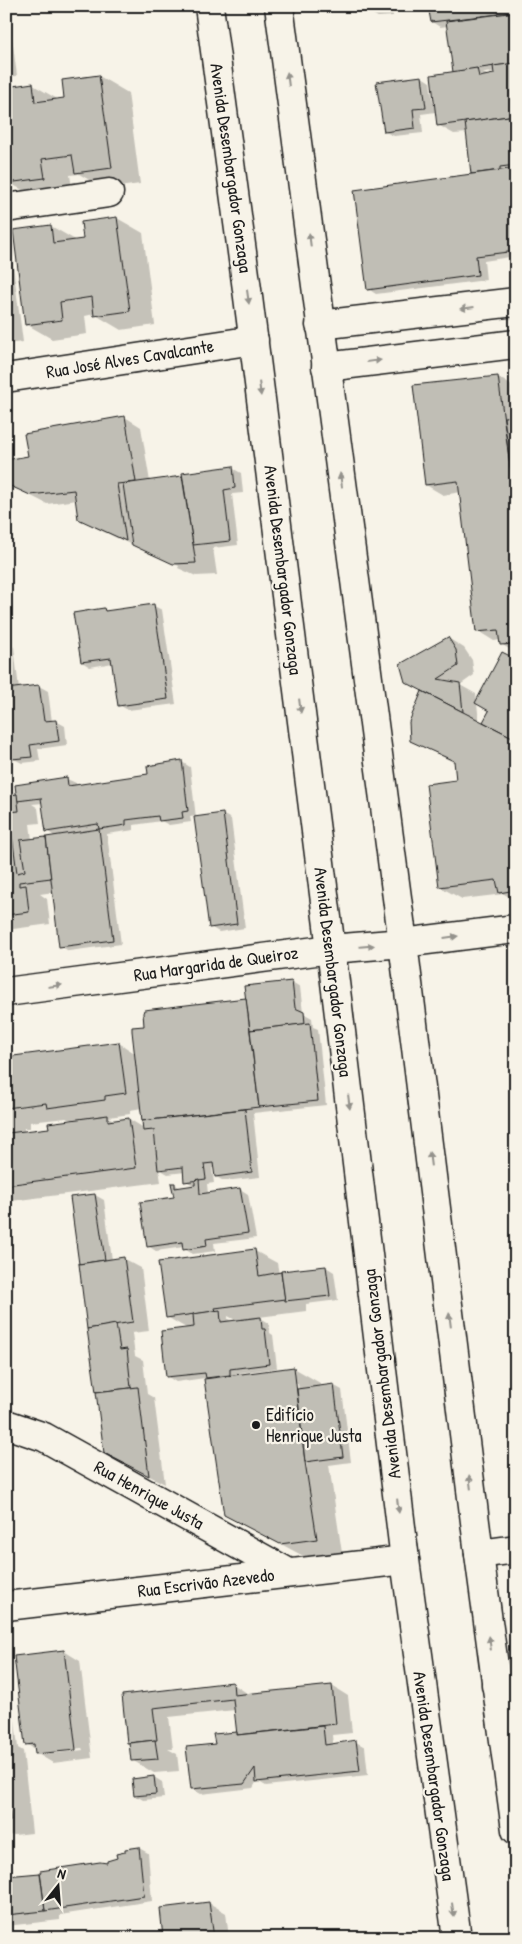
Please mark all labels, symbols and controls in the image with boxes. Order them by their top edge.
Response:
street label: Avenida Desembargador Gonzaga [204,62,259,274]
one-way arrow [284,71,292,87]
one-way arrow [305,232,313,248]
one-way arrow [245,290,253,306]
one-way arrow [459,304,475,312]
street label: Rua José Alves Cavalcante [44,333,215,384]
one-way arrow [367,357,383,365]
one-way arrow [256,381,264,397]
street label: Avenida Desembargador Gonzaga [258,464,309,676]
one-way arrow [337,472,345,488]
one-way arrow [296,699,304,715]
street label: Avenida Desembargador Gonzaga [308,866,359,1078]
one-way arrow [443,933,459,941]
street label: Rua Margarida de Queiroz [132,940,300,987]
one-way arrow [359,942,375,950]
one-way arrow [47,982,63,990]
one-way arrow [345,1094,353,1110]
one-way arrow [426,1151,434,1167]
street label: Avenida Desembargador Gonzaga [356,1268,407,1480]
one-way arrow [446,1312,454,1328]
place label: Edifício Henrique Justa [266,1402,362,1448]
marker: Edifício Henrique Justa [250,1419,262,1431]
street label: Rua Henrique Justa [90,1454,209,1535]
one-way arrow [466,1473,474,1489]
one-way arrow [394,1499,402,1515]
street label: Rua Escrivão Azevedo [136,1562,276,1603]
one-way arrow [486,1634,494,1650]
street label: Avenida Desembargador Gonzaga [407,1670,462,1882]
north arrow [32,1862,82,1912]
text: N [56,1863,69,1883]
one-way arrow [449,1903,457,1919]

